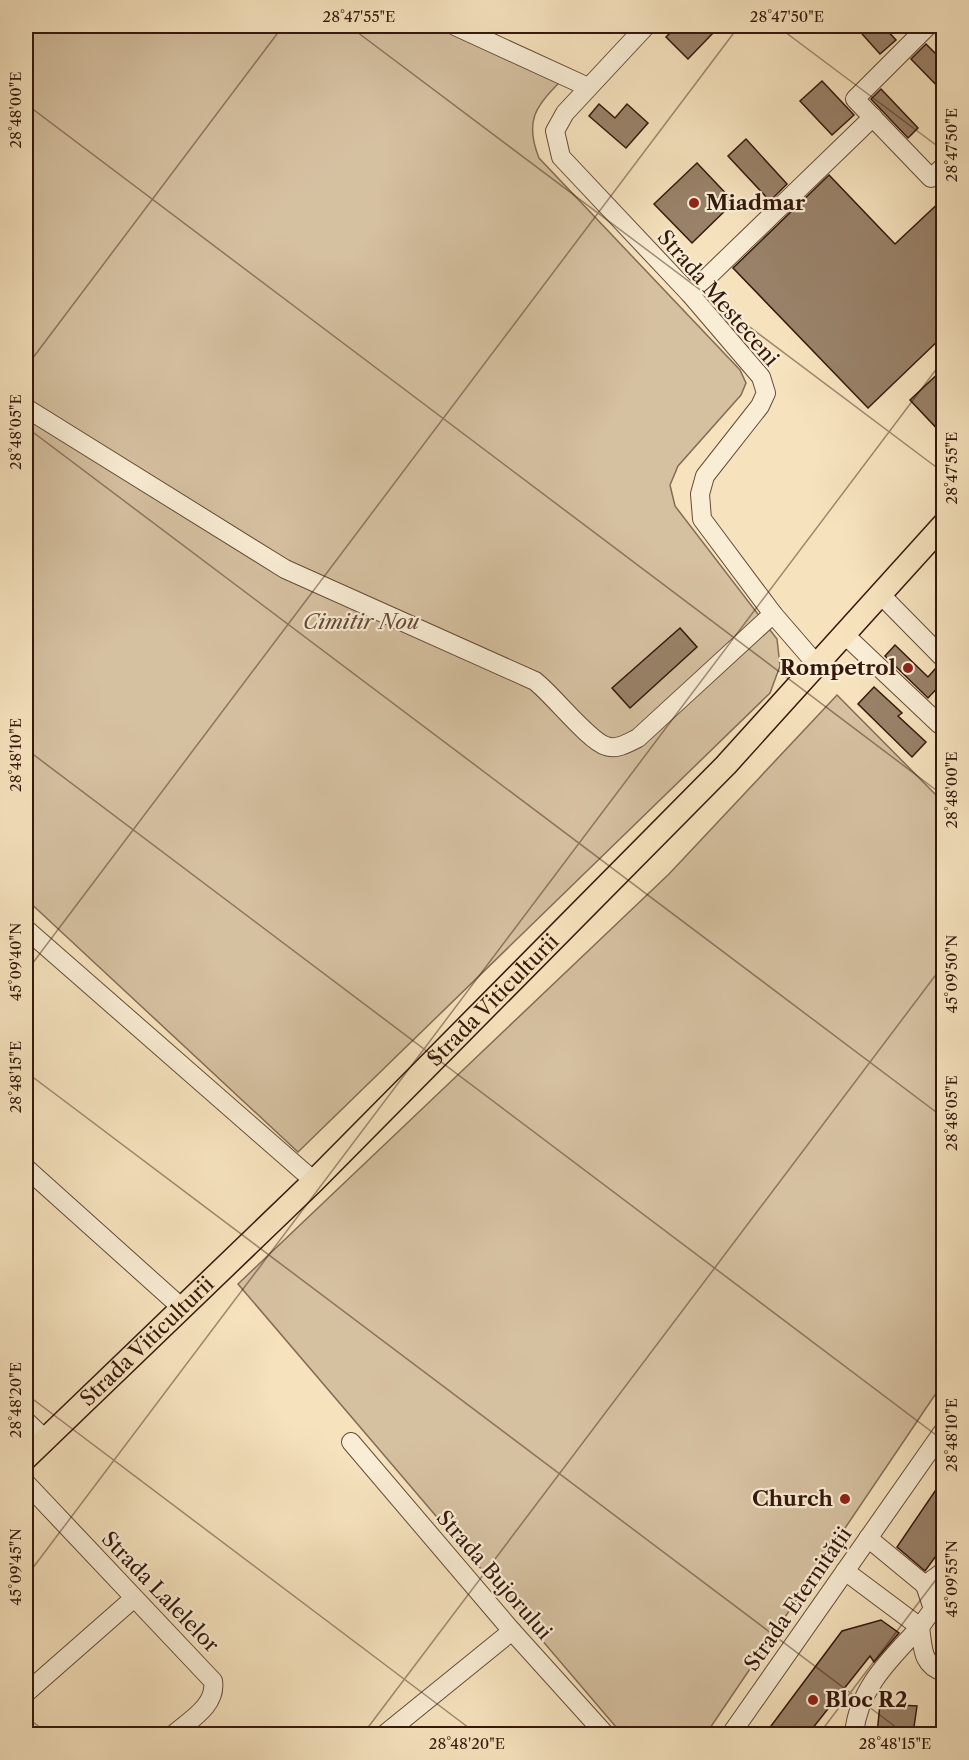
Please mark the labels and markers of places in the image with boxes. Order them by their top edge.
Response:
place label: Miadmar [706,190,806,215]
marker: Miadmar [687,196,701,210]
place label: Rompetrol [780,655,896,680]
marker: Rompetrol [901,661,915,675]
place label: Church [752,1486,834,1511]
marker: Church [838,1492,852,1506]
place label: Bloc R2 [825,1687,907,1712]
marker: Bloc R2 [806,1693,820,1707]

